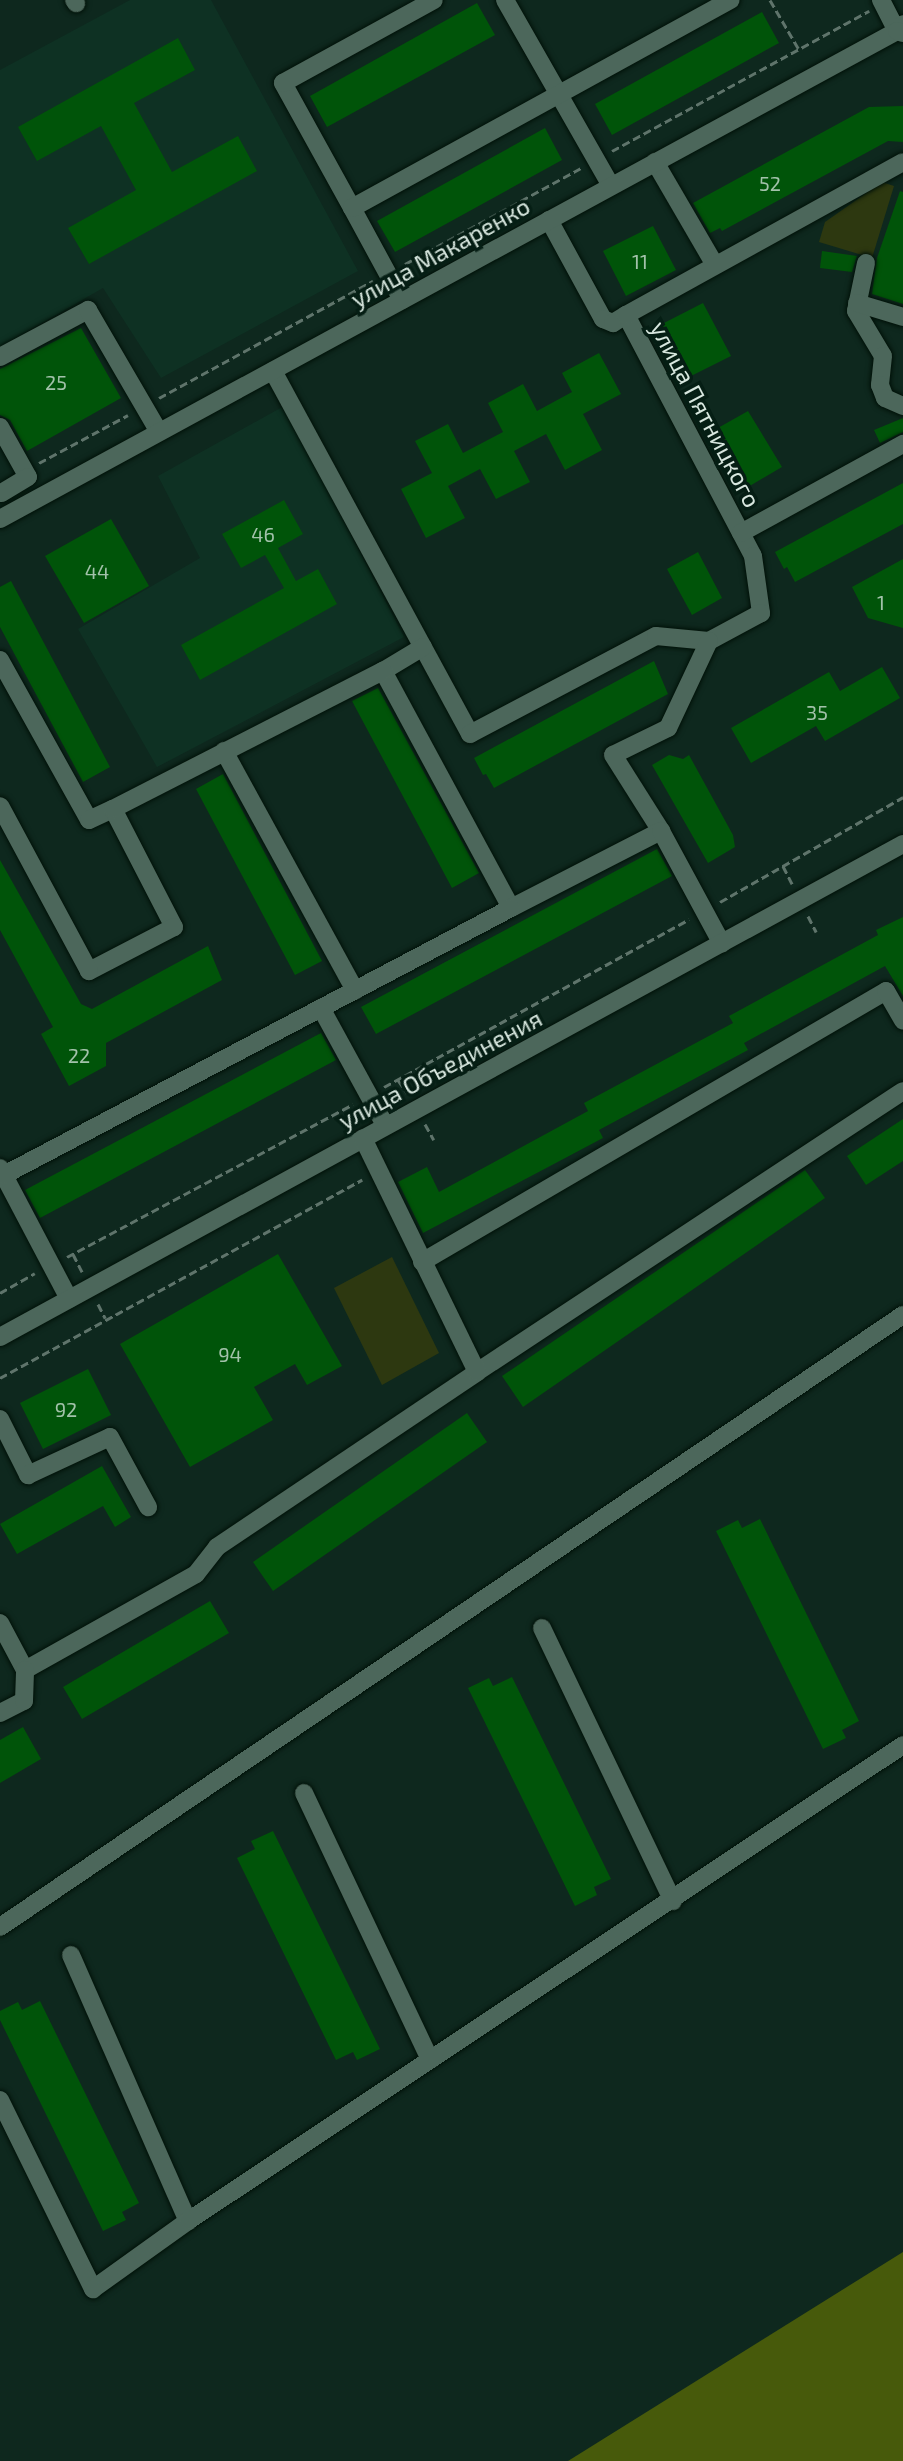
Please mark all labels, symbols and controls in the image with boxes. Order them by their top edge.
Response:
house number: 52 [759,171,781,195]
street label: улица Макаренко [345,191,535,313]
house number: 11 [632,249,648,273]
street label: улица Пятницкого [645,316,767,512]
house number: 25 [45,370,67,394]
house number: 46 [251,522,275,546]
house number: 44 [85,559,109,583]
house number: 1 [877,590,885,614]
house number: 35 [806,700,828,724]
street label: улица Объединения [333,1003,547,1135]
house number: 22 [68,1043,90,1067]
house number: 94 [218,1342,242,1366]
house number: 92 [55,1397,77,1421]

